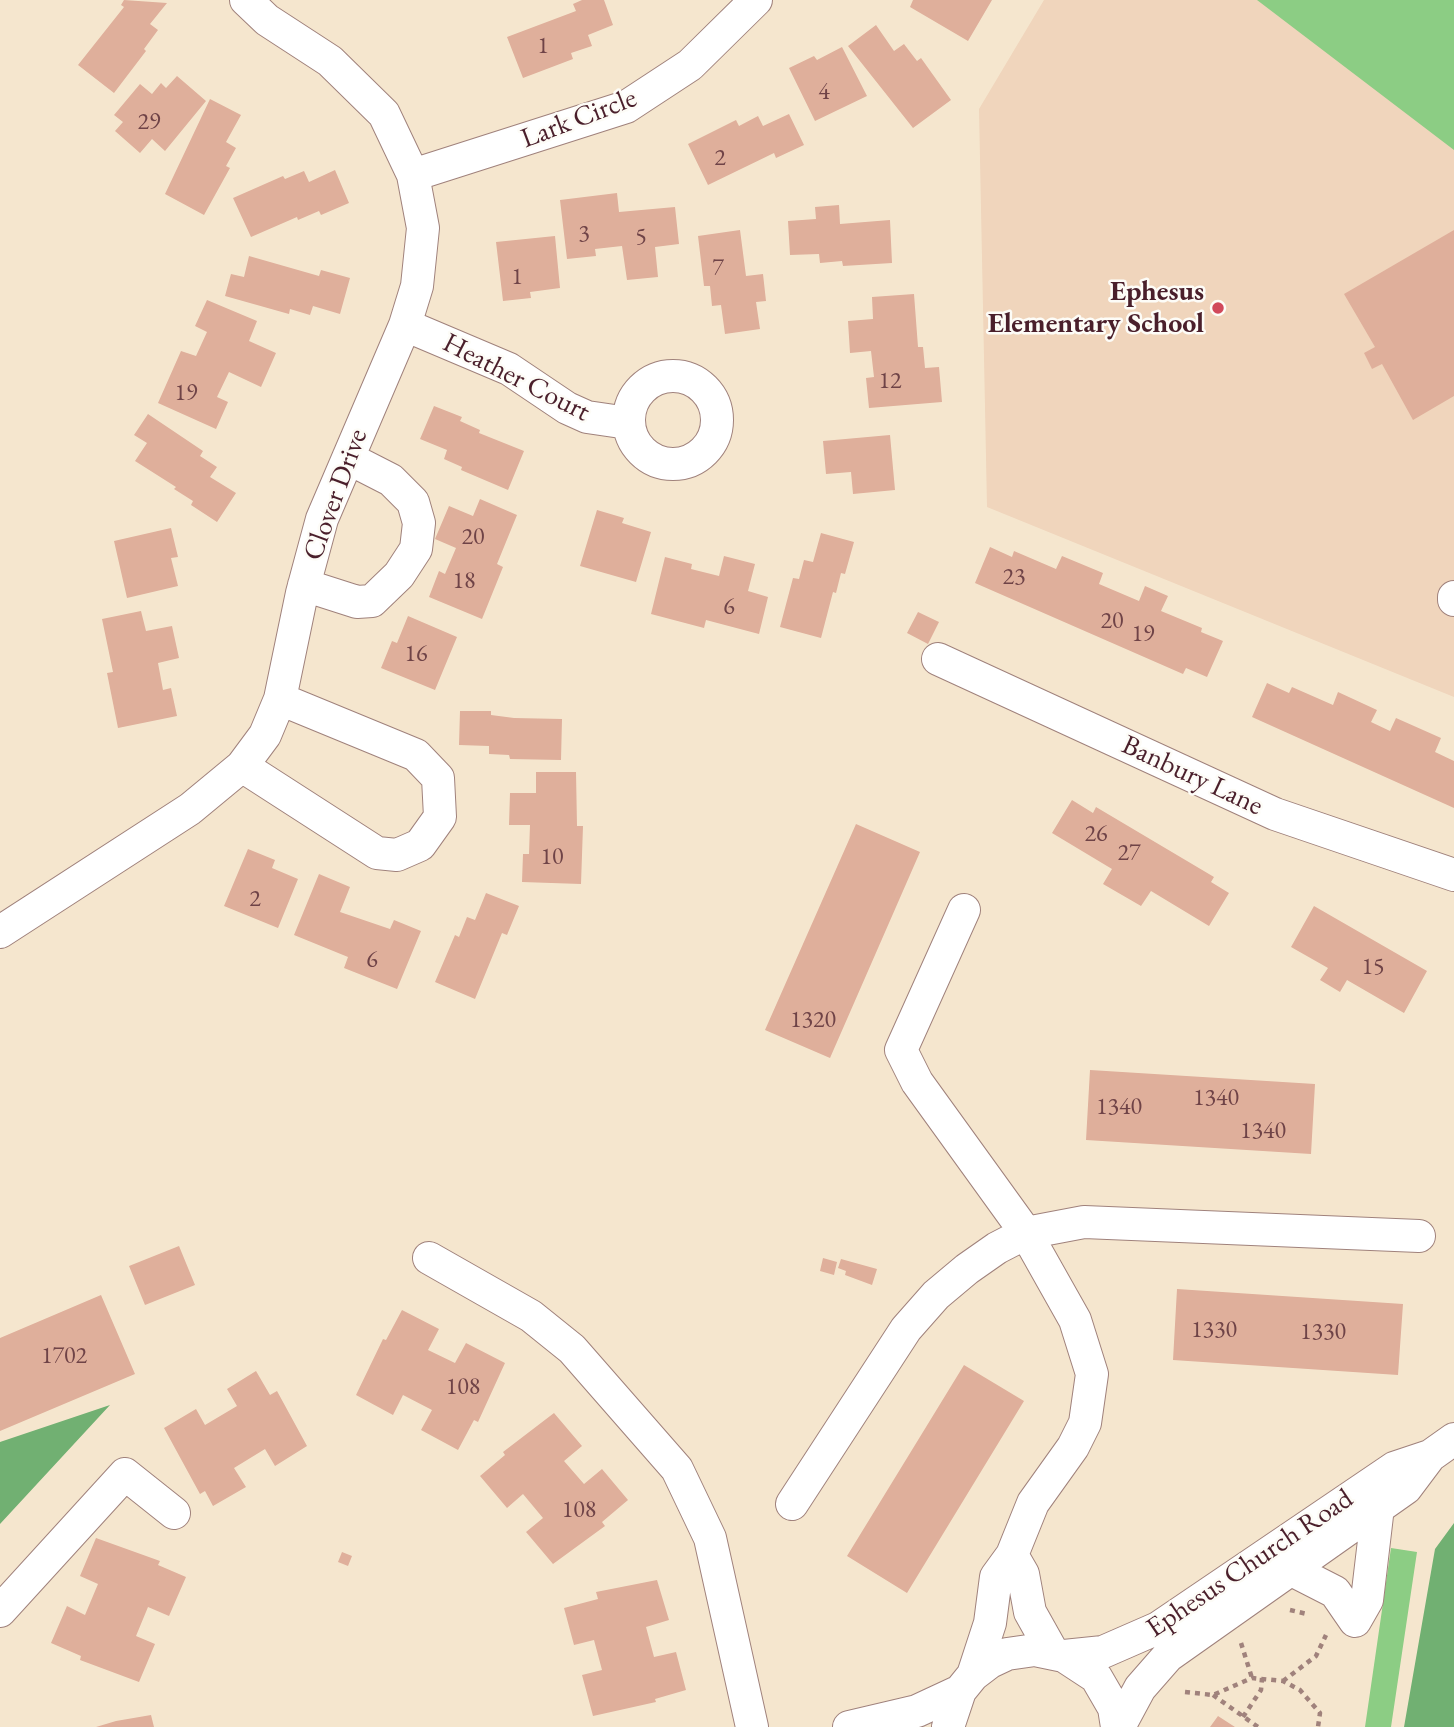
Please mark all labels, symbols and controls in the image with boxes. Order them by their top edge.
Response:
house number: 1 [537,32,549,60]
house number: 4 [818,78,830,106]
street label: Lark Circle [517,82,641,156]
house number: 29 [137,108,161,136]
house number: 2 [714,144,726,172]
house number: 3 [578,220,590,248]
house number: 5 [635,223,647,251]
house number: 7 [712,254,724,282]
house number: 1 [511,263,523,291]
place label: Ephesus Elementary School [988,275,1204,341]
marker: Ephesus Elementary School [1210,300,1226,316]
street label: Heather Court [437,327,595,429]
house number: 12 [878,367,902,395]
house number: 19 [174,379,198,407]
street label: Clover Drive [297,425,375,565]
house number: 20 [461,523,485,551]
house number: 23 [1002,563,1026,591]
house number: 18 [452,567,476,595]
house number: 6 [723,593,735,621]
house number: 20 [1100,607,1124,635]
house number: 19 [1131,620,1155,648]
house number: 16 [404,640,428,668]
street label: Banbury Lane [1116,729,1268,823]
house number: 26 [1084,820,1108,848]
house number: 27 [1117,839,1141,867]
house number: 10 [540,843,564,871]
house number: 2 [249,885,261,913]
house number: 6 [366,946,378,974]
house number: 15 [1361,953,1385,981]
house number: 1320 [790,1006,836,1034]
house number: 1340 [1193,1084,1239,1112]
house number: 1340 [1096,1093,1142,1121]
house number: 1340 [1240,1117,1286,1145]
house number: 1330 [1191,1316,1237,1344]
house number: 1330 [1300,1318,1346,1346]
house number: 1702 [41,1342,87,1370]
house number: 108 [446,1373,480,1401]
street label: Ephesus Church Road [1140,1482,1360,1646]
house number: 108 [562,1496,596,1524]

